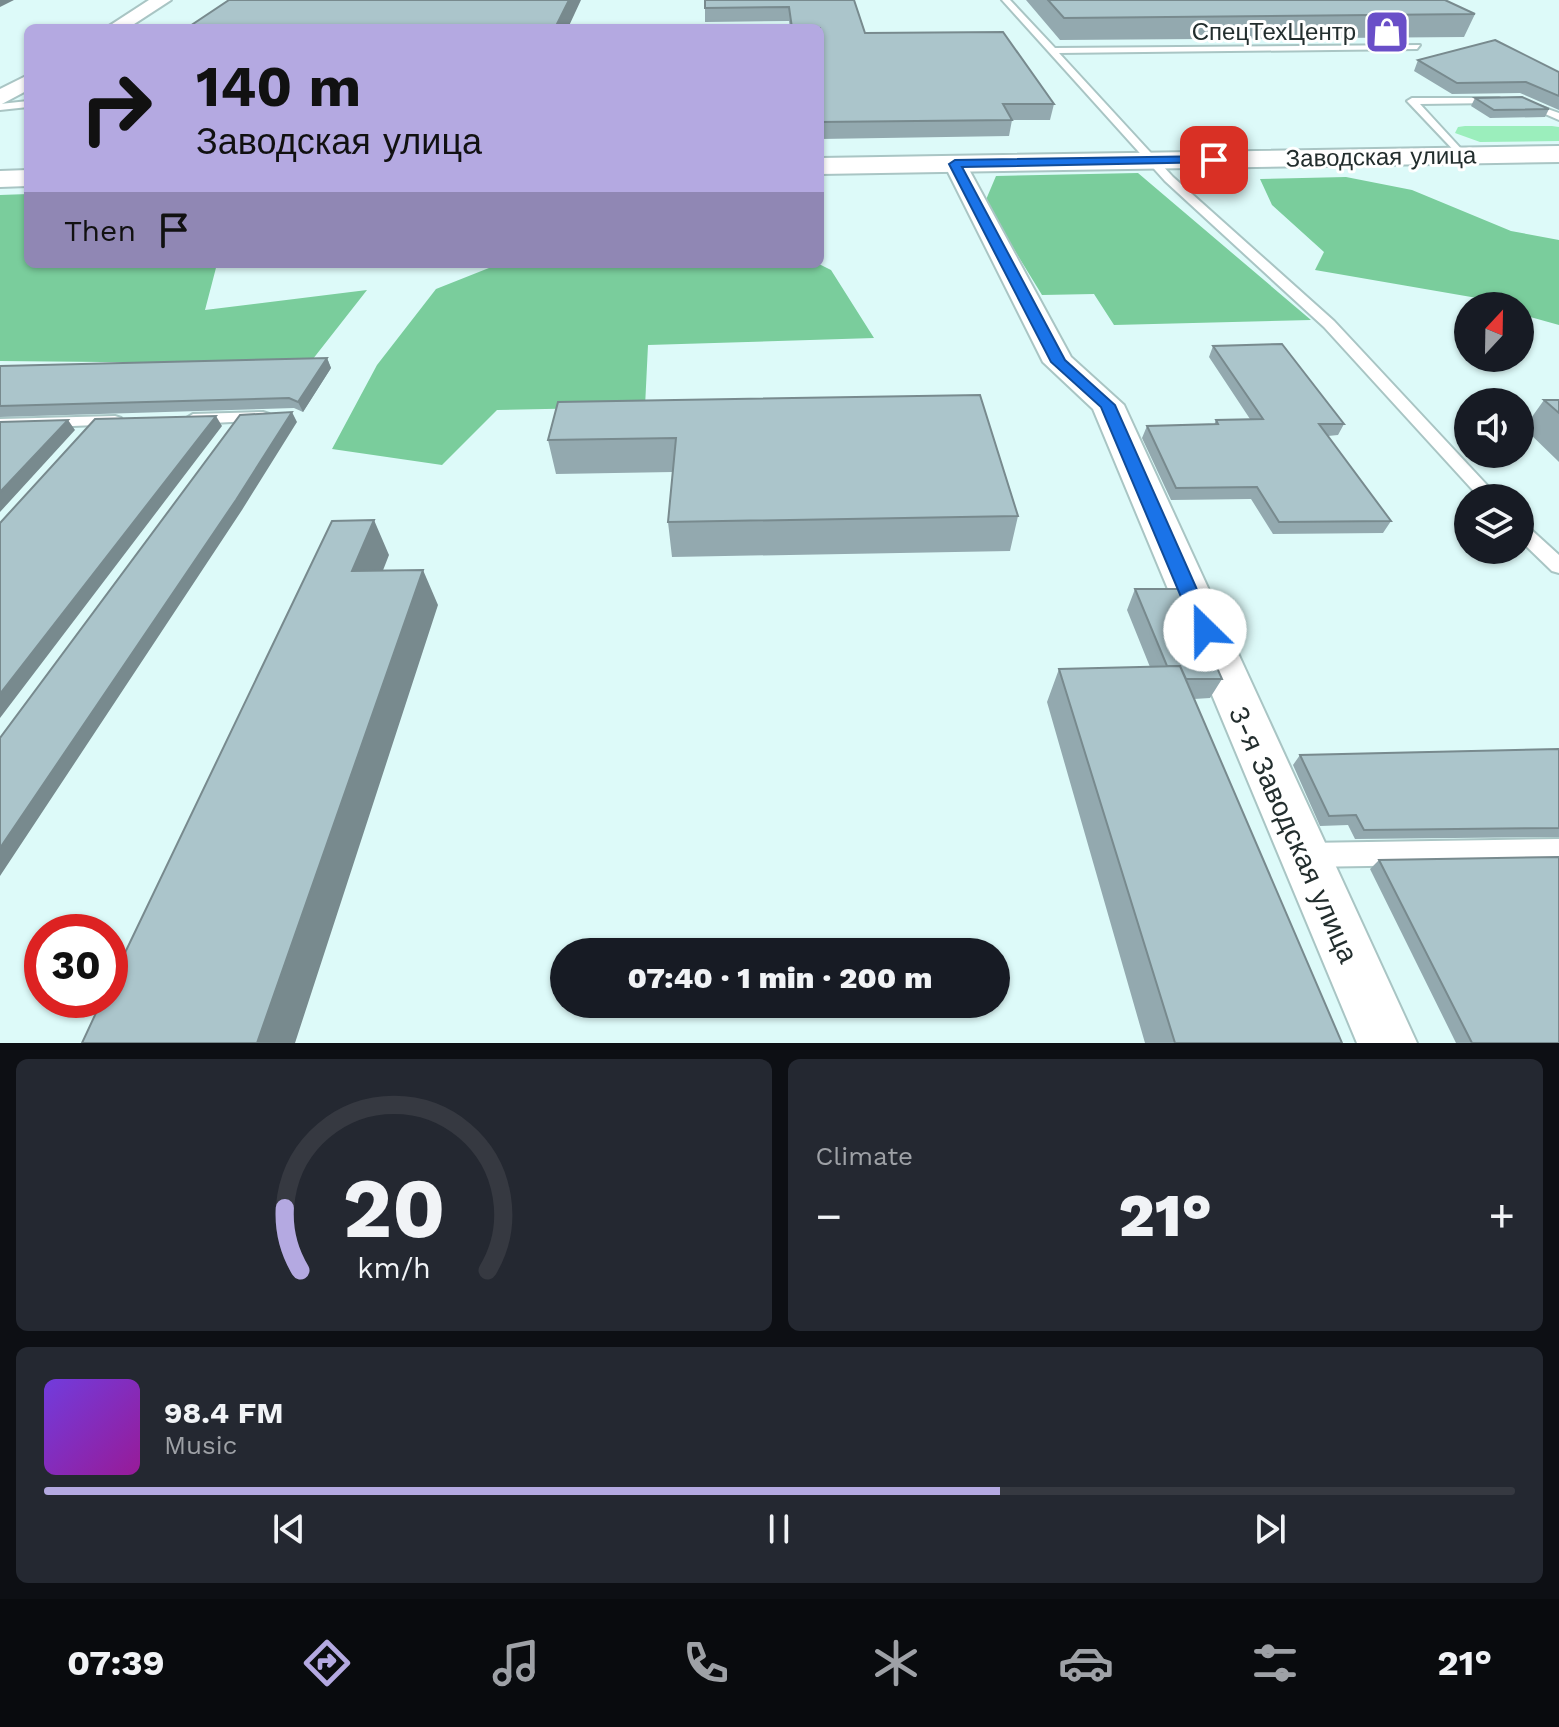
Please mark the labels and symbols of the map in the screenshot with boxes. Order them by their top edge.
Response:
shop icon: СпецТехЦентр [1363,8,1411,56]
place label: СпецТехЦентр [1192,18,1356,46]
pin [1180,126,1248,194]
street label: Заводская улица [1285,141,1477,173]
north arrow [1454,292,1534,372]
position arrow [1163,588,1247,672]
street label: 3-я Заводская улица [1222,701,1365,968]
speed limit sign: 30 [24,914,128,1018]

